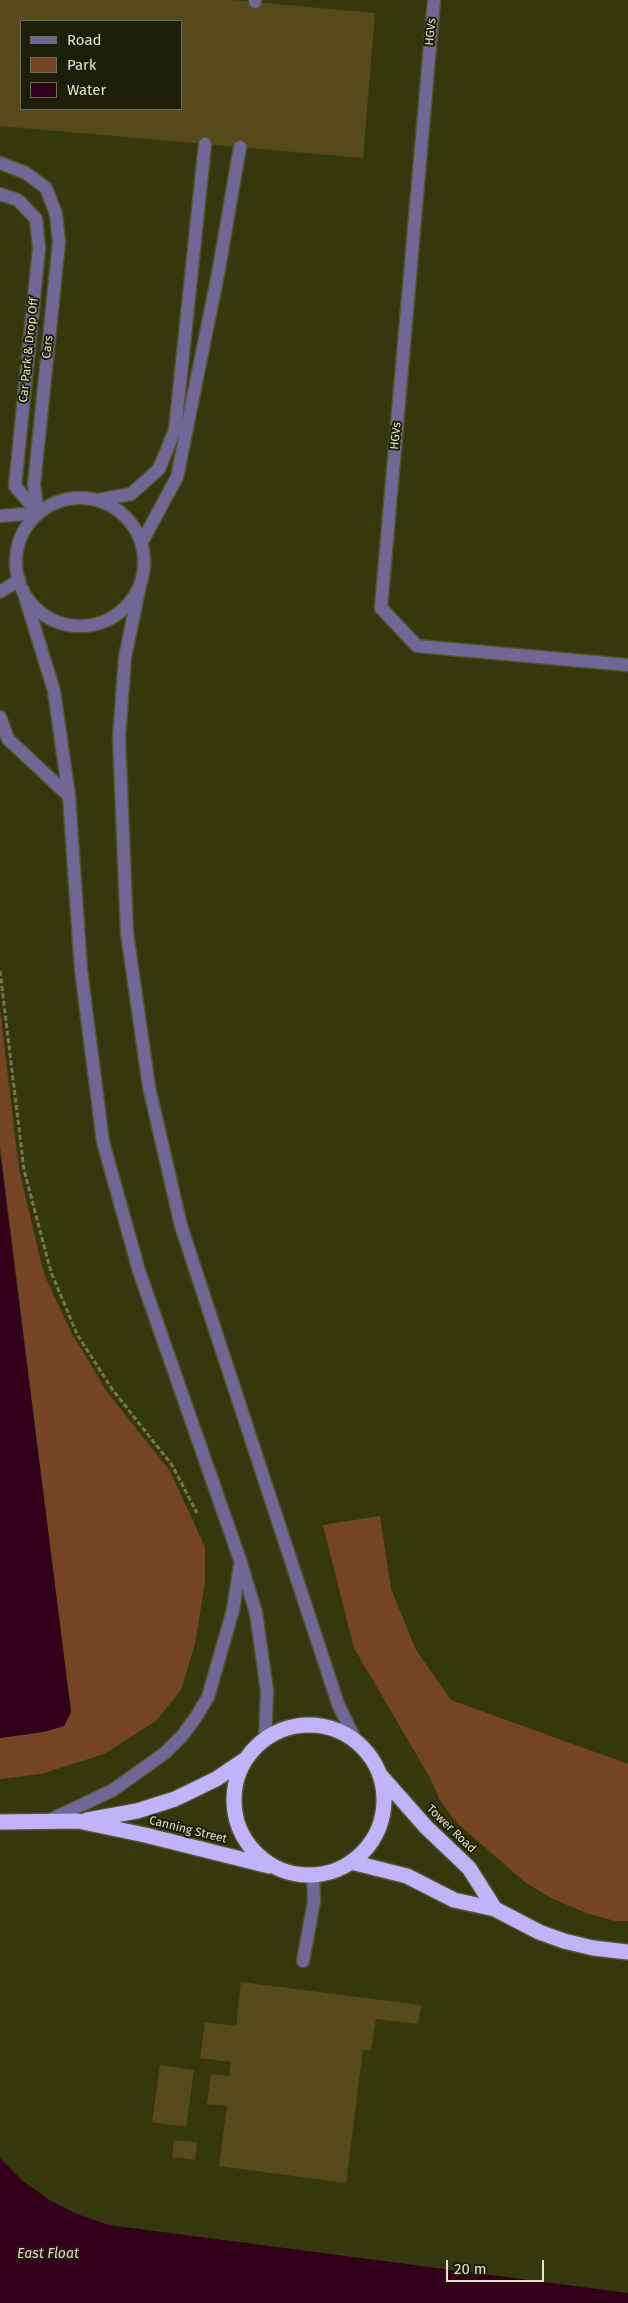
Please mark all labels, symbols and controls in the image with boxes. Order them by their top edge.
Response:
street label: HGVs [423,18,439,46]
legend [20,20,182,110]
text: Road [67,31,102,49]
text: Park [67,56,97,74]
text: Water [67,81,106,99]
street label: Car Park & Drop Off [16,297,42,403]
street label: Cars [40,335,56,359]
street label: HGVs [388,422,404,450]
street label: Tower Road [423,1802,479,1856]
street label: Canning Street [148,1813,228,1847]
water label: East Float [17,2246,79,2262]
scale bar [448,2250,546,2282]
text: 20 m [454,2260,487,2278]

